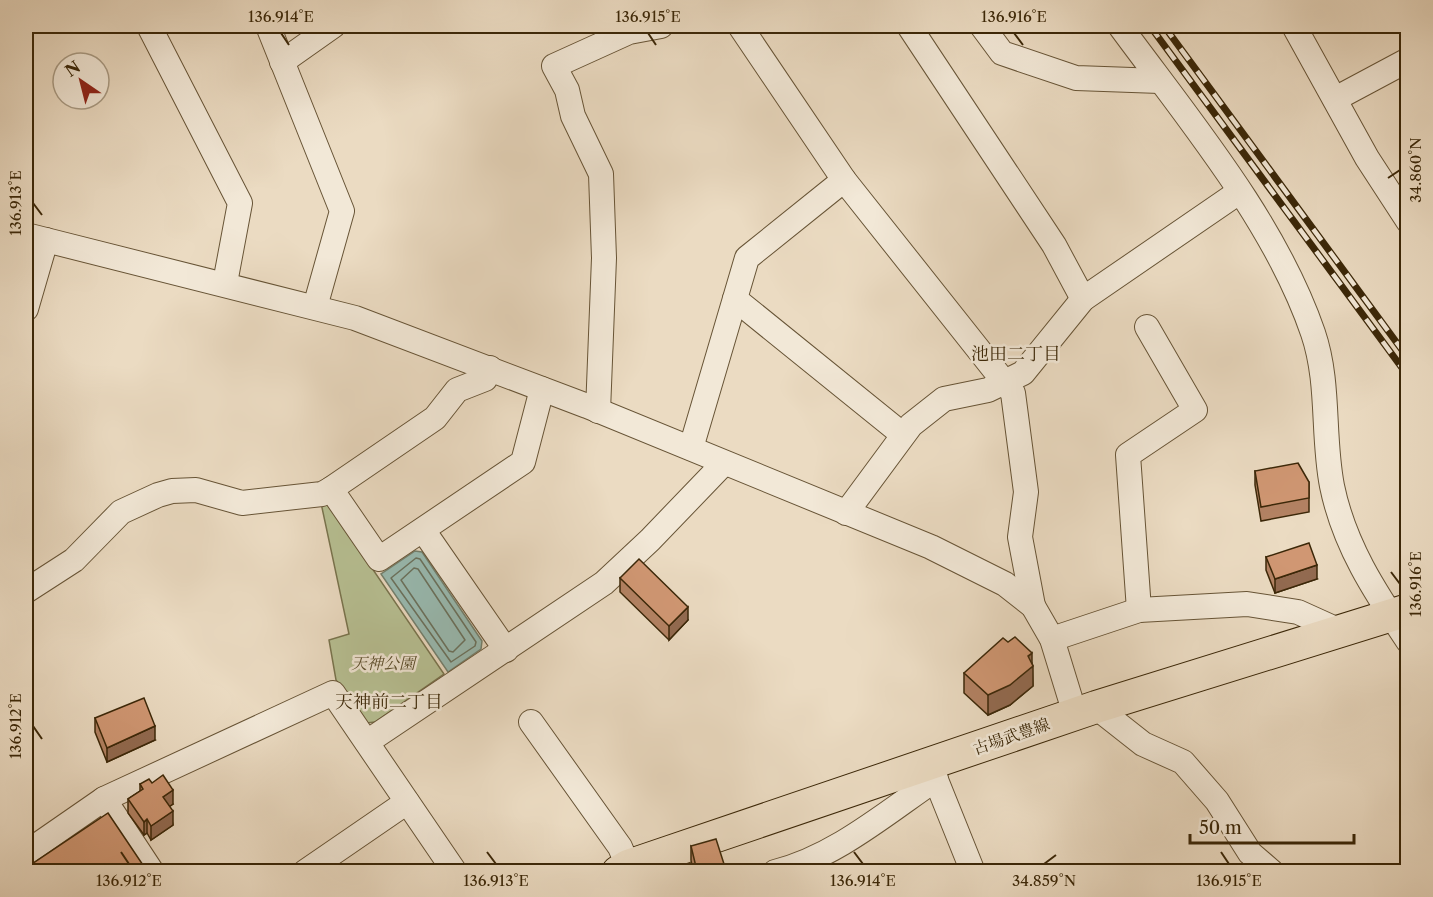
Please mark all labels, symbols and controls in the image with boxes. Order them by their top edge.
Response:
text: 136.914°E [248,7,314,26]
text: 136.915°E [615,7,681,26]
text: 136.916°E [981,7,1047,26]
north arrow [51,51,111,111]
text: N [61,56,84,81]
text: 34.860°N [1406,137,1425,203]
text: 136.913°E [6,170,25,236]
district label: 池田二丁目 [971,343,1061,365]
text: 136.916°E [1406,551,1425,617]
park label: 天神公園 [351,653,418,673]
district label: 天神前二丁目 [335,691,443,713]
text: 136.912°E [6,693,25,759]
street label: 古場武豊線 [970,714,1052,758]
scale bar [1190,807,1354,845]
text: 50 m [1199,817,1242,839]
text: 136.912°E [96,871,162,890]
text: 136.913°E [463,871,529,890]
text: 136.914°E [830,871,896,890]
text: 34.859°N [1012,871,1076,890]
text: 136.915°E [1196,871,1262,890]

